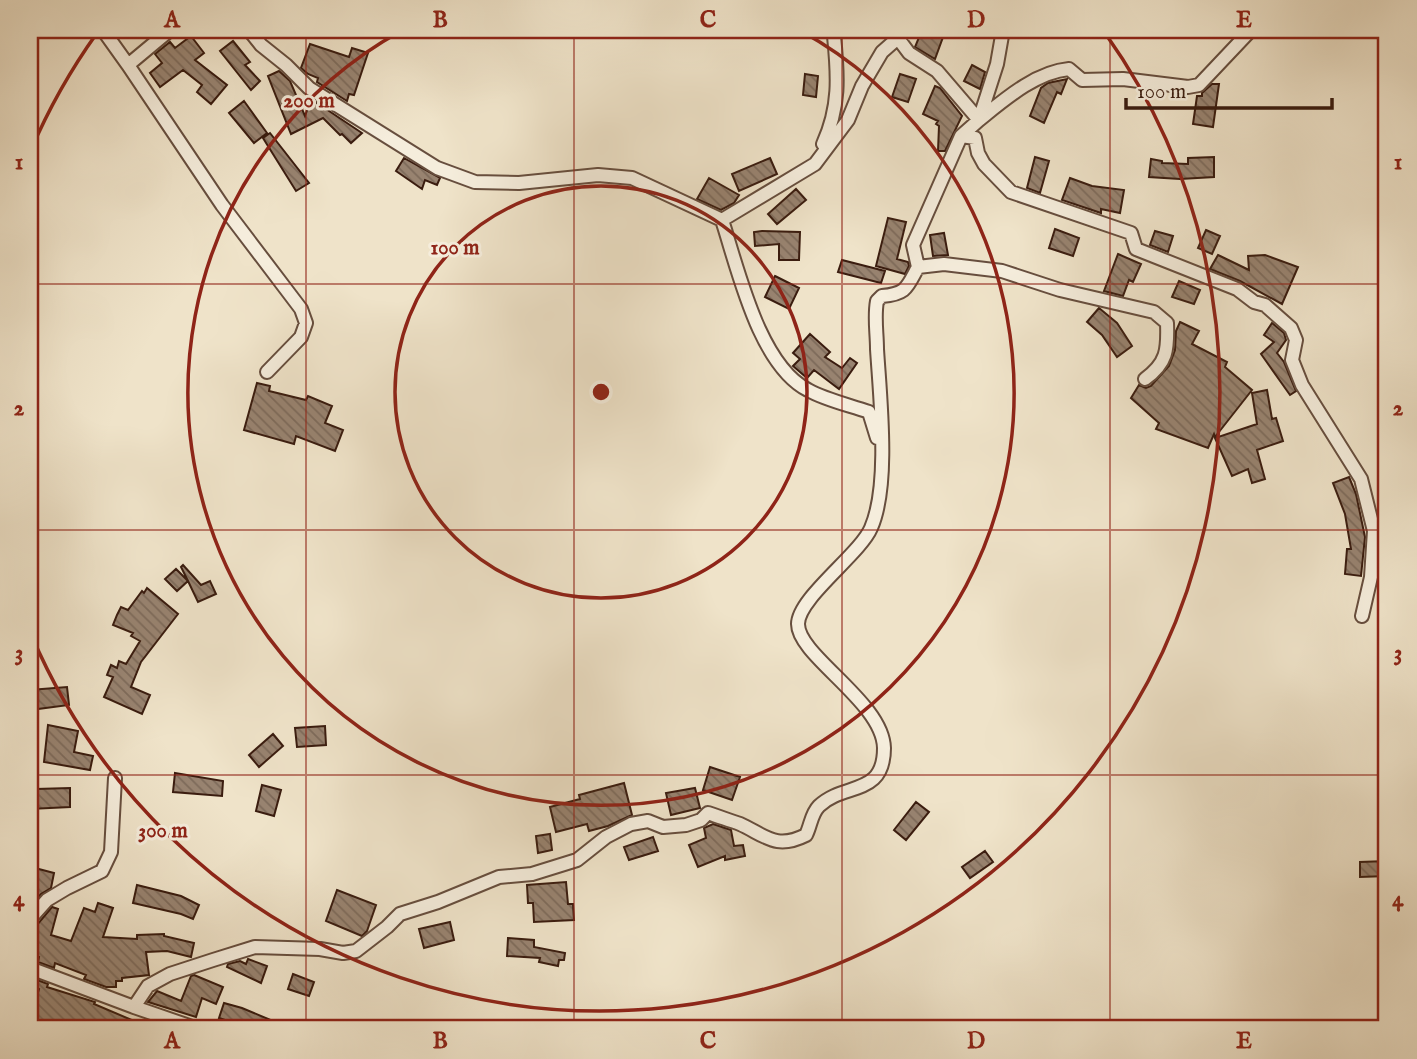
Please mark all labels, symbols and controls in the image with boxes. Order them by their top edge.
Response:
text: A [163,6,181,35]
text: B [432,6,448,35]
text: C [700,6,717,35]
text: D [967,6,985,35]
text: E [1236,6,1252,35]
scale bar [1126,66,1333,110]
text: 100 m [1137,79,1186,106]
text: 200 m [283,88,335,115]
text: 1 [15,148,23,177]
text: 1 [1394,148,1402,177]
text: 100 m [430,235,480,262]
centre of rings [589,380,613,404]
text: 2 [14,394,25,423]
text: 2 [1393,394,1404,423]
text: 3 [15,639,23,668]
text: 3 [1394,639,1402,668]
text: 300 m [138,818,188,845]
text: 4 [13,885,25,914]
text: 4 [1392,885,1404,914]
text: A [163,1027,181,1056]
text: B [432,1027,448,1056]
text: C [700,1027,717,1056]
text: D [967,1027,985,1056]
text: E [1236,1027,1252,1056]

